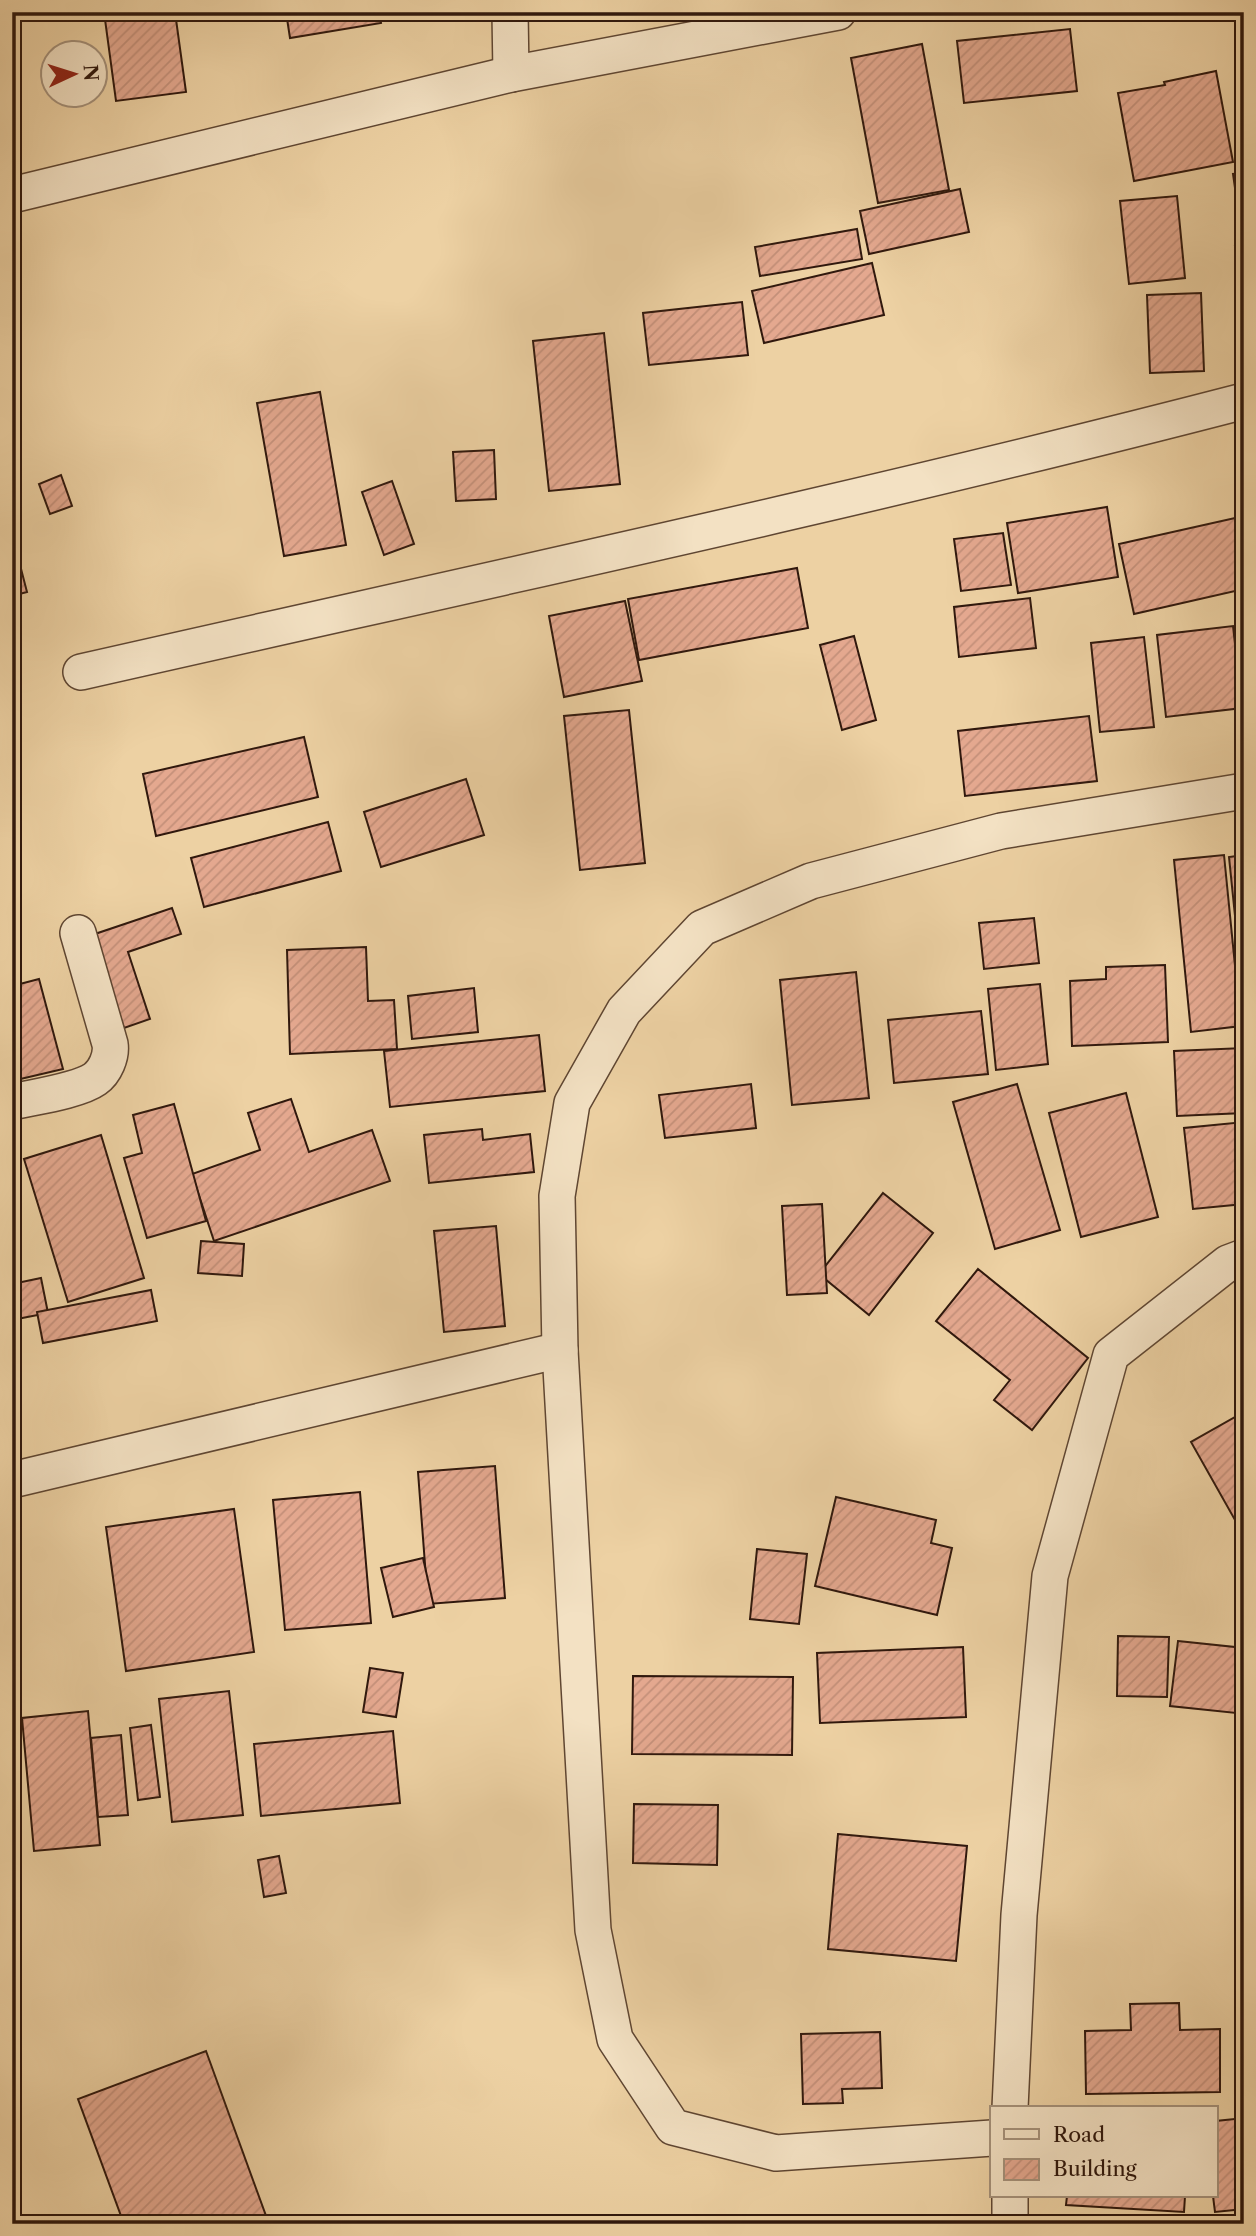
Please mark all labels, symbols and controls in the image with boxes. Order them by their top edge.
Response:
north arrow [38,38,108,108]
text: N [78,64,103,82]
legend [990,2106,1218,2198]
text: Road [1053,2122,1105,2147]
text: Building [1053,2156,1138,2181]

